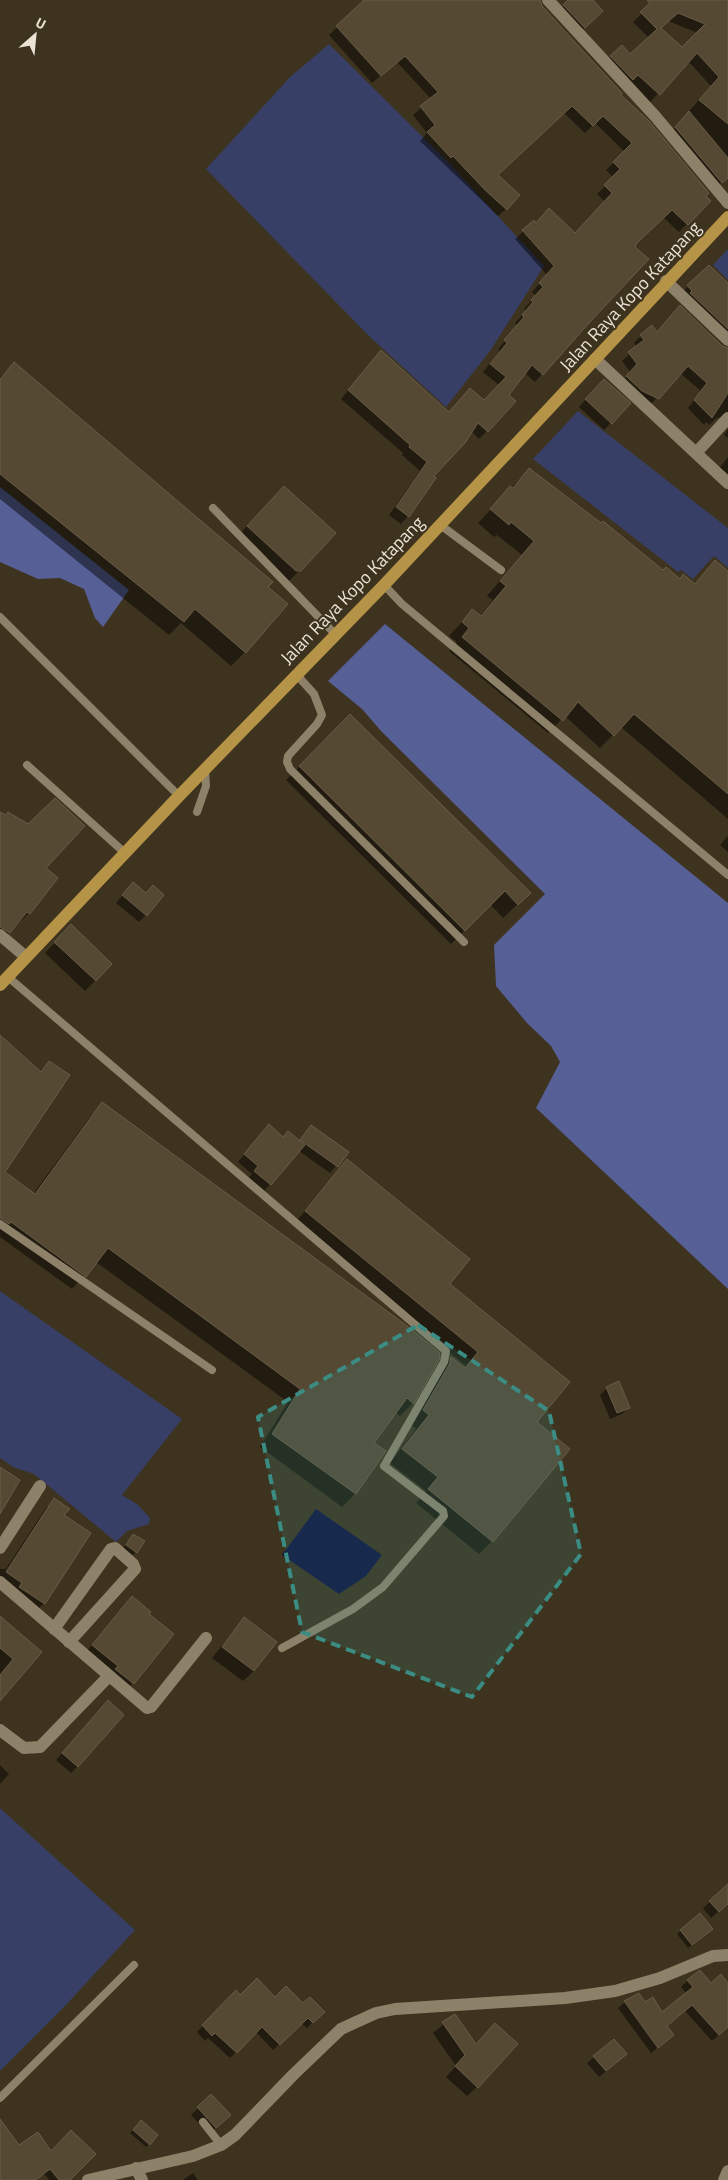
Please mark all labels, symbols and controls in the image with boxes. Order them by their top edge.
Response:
north arrow [10,10,60,60]
text: U [32,12,50,34]
street label: Jalan Raya Kopo Katapang [553,215,707,377]
street label: Jalan Raya Kopo Katapang [274,510,430,670]

